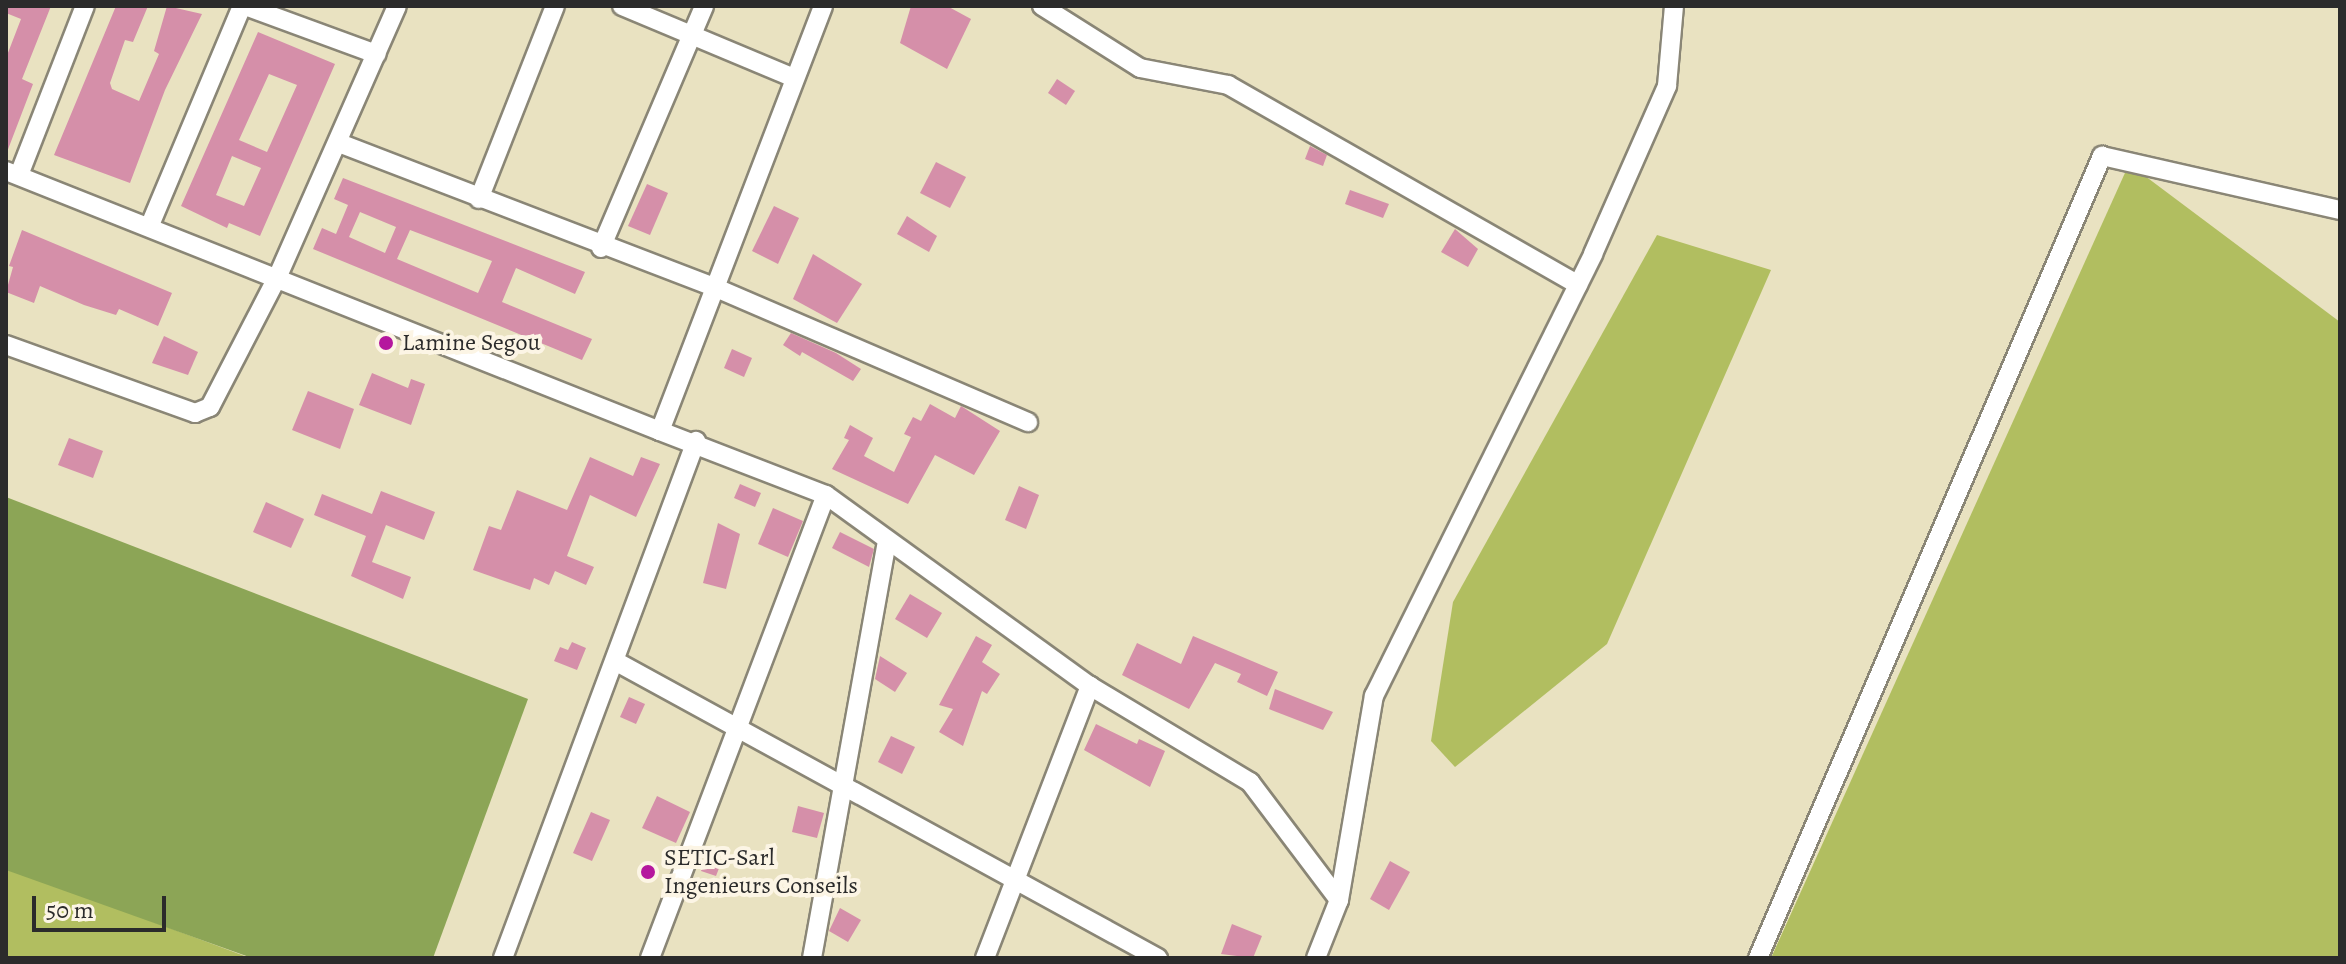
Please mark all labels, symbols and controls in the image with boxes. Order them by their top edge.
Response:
place label: Lamine Segou [402,329,540,357]
marker: Lamine Segou [377,334,395,352]
place label: SETIC-Sarl Ingenieurs Conseils [664,844,858,900]
marker: SETIC-Sarl Ingenieurs Conseils [639,863,657,881]
scale bar [36,880,170,930]
text: 50 m [46,894,94,926]

